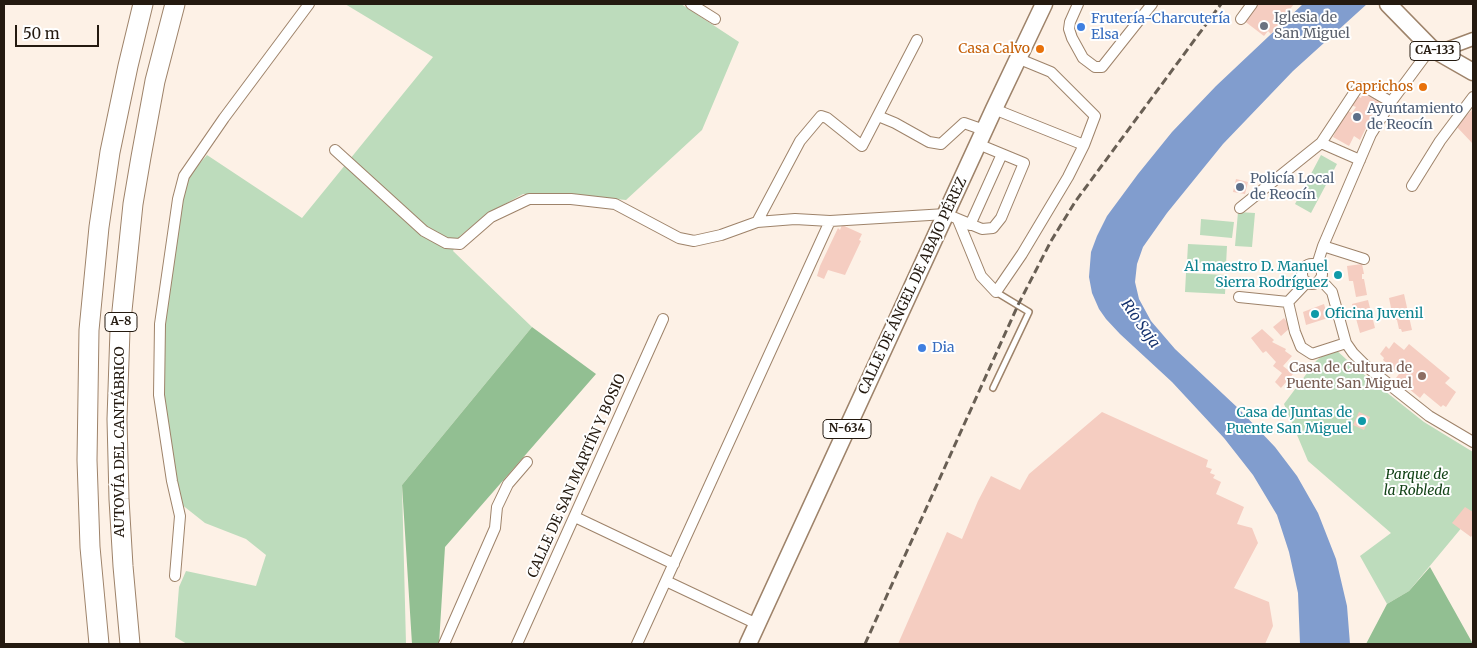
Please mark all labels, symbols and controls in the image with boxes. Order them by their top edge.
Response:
place label: Iglesia de San Miguel [1274,10,1350,42]
place label: Frutería-Charcutería Elsa [1091,11,1230,44]
scale bar [18,15,101,47]
marker: Iglesia de San Miguel [1258,20,1270,32]
marker: Frutería-Charcutería Elsa [1075,21,1087,33]
text: 50 m [23,24,60,43]
place label: Casa Calvo [958,41,1030,57]
road number: CA-133 [1410,41,1460,60]
marker: Casa Calvo [1034,43,1046,55]
place label: Caprichos [1346,79,1413,95]
marker: Caprichos [1417,81,1429,93]
place label: Ayuntamiento de Reocín [1367,101,1463,134]
marker: Ayuntamiento de Reocín [1351,111,1363,123]
place label: Policía Local de Reocín [1250,171,1334,203]
street label: CALLE DE ÁNGEL DE ABAJO PÉREZ [855,175,971,397]
marker: Policía Local de Reocín [1234,181,1246,193]
place label: Al maestro D. Manuel Sierra Rodríguez [1184,259,1328,292]
marker: Al maestro D. Manuel Sierra Rodríguez [1332,269,1344,281]
water label: Río Saja [1117,296,1163,352]
place label: Oficina Juvenil [1325,306,1423,322]
marker: Oficina Juvenil [1309,308,1321,320]
road number: A-8 [105,313,137,332]
place label: Dia [932,340,955,356]
marker: Dia [916,342,928,354]
street label: AUTOVÍA DEL CANTÁBRICO [112,347,128,537]
place label: Casa de Cultura de Puente San Miguel [1286,360,1412,392]
marker: Casa de Cultura de Puente San Miguel [1416,370,1428,382]
street label: CALLE DE SAN MARTÍN Y BOSIO [524,372,630,580]
place label: Casa de Juntas de Puente San Miguel [1226,405,1352,438]
marker: Casa de Juntas de Puente San Miguel [1356,415,1368,427]
road number: N-634 [823,419,871,438]
park label: Parque de la Robleda [1384,467,1450,500]

